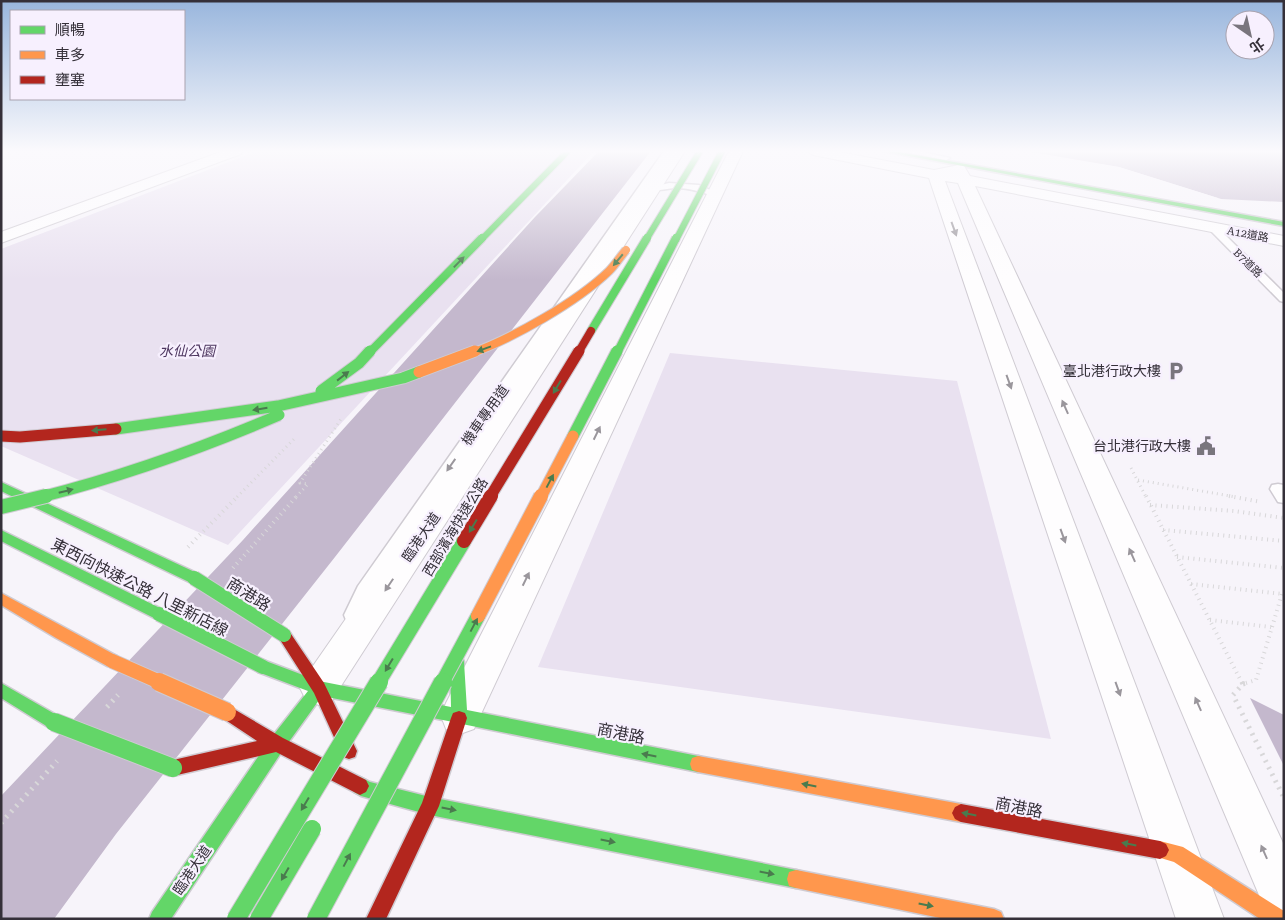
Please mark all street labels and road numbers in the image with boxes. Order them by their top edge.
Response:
street label: A12道路 [1226,224,1270,245]
street label: B7道路 [1230,246,1265,281]
street label: 機車專用道 [458,382,512,448]
street label: 西部濱海快速公路 [419,475,491,579]
street label: 臨港大道 [399,509,443,565]
street label: 東西向快速公路 八里新店線 [48,534,231,640]
street label: 商港路 [223,574,274,615]
street label: 商港路 [596,720,646,747]
street label: 商港路 [994,794,1044,821]
street label: 臨港大道 [170,842,214,898]

